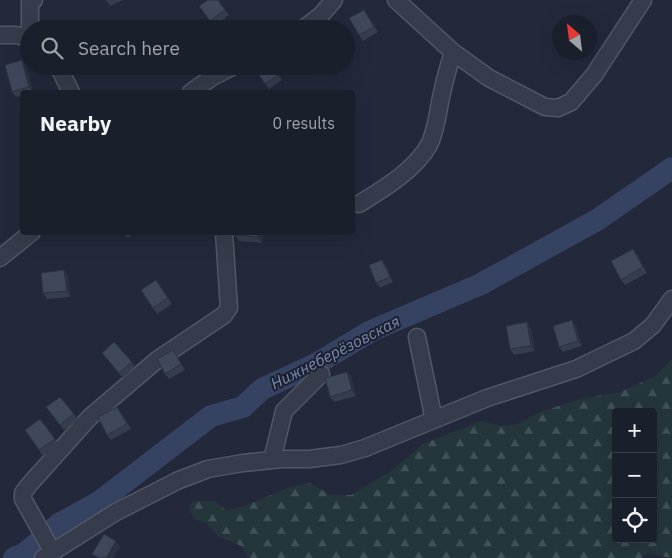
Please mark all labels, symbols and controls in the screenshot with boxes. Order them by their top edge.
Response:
north arrow [552,15,597,60]
search box [20,20,355,75]
icon: search [38,34,66,62]
text: Search here [78,36,180,60]
text: Nearby [40,109,111,137]
text: 0 results [272,113,335,133]
water label: Нижнеберёзовская [267,311,403,393]
map controls [612,408,657,543]
button: + [612,408,657,453]
button: − [612,453,657,498]
button: locate [612,498,657,543]

